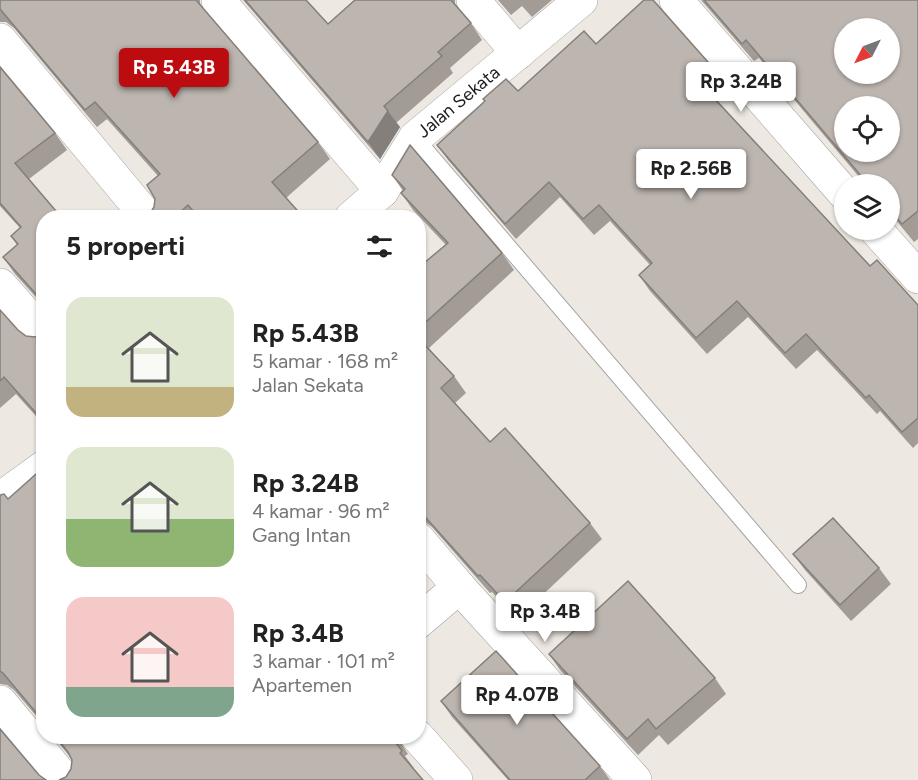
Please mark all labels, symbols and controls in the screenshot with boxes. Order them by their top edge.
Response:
north arrow [834,18,900,84]
map controls [834,18,900,240]
pin: Rp 5.43B [112,48,236,99]
text: Rp 5.43B [133,55,215,79]
street label: Jalan Sekata [413,61,504,143]
pin: Rp 3.24B [679,62,803,113]
text: Rp 3.24B [700,69,782,93]
button: locate [834,96,900,162]
pin: Rp 2.56B [629,149,753,200]
text: Rp 2.56B [650,156,732,180]
button: layers [834,174,900,240]
text: 5 properti [66,230,185,262]
icon: filters [363,230,396,263]
text: Rp 5.43B [252,317,359,349]
icon: home [114,321,186,393]
text: 5 kamar · 168 m² [252,349,398,373]
text: Jalan Sekata [252,373,364,397]
text: Rp 3.24B [252,467,359,499]
icon: home [114,471,186,543]
text: 4 kamar · 96 m² [252,499,390,523]
text: Gang Intan [252,523,351,547]
pin: Rp 3.4B [490,592,600,643]
text: Rp 3.4B [510,599,580,623]
text: Rp 3.4B [252,617,344,649]
icon: home [114,621,186,693]
text: 3 kamar · 101 m² [252,649,395,673]
text: Apartemen [252,673,352,697]
pin: Rp 4.07B [455,675,579,726]
text: Rp 4.07B [475,682,559,706]

